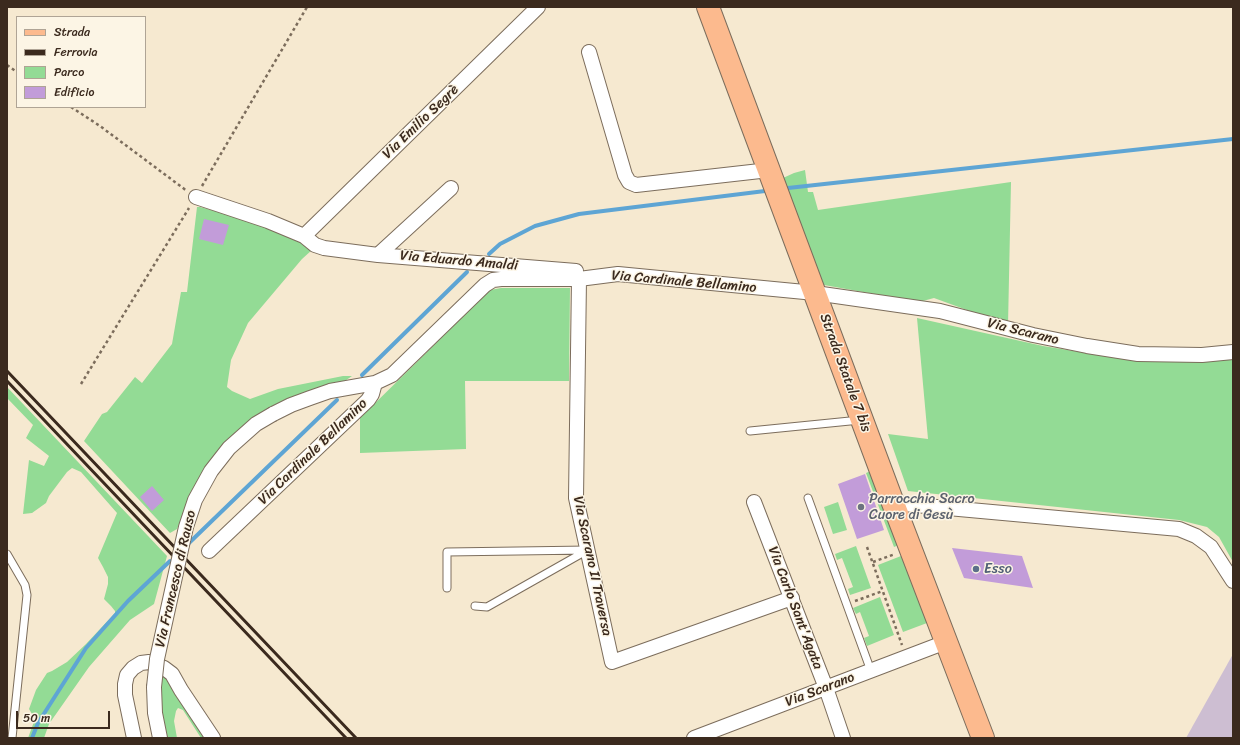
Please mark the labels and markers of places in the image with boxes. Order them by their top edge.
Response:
place label: Parrocchia Sacro Cuore di Gesù [869,491,975,524]
marker: Parrocchia Sacro Cuore di Gesù [856,502,866,512]
place label: Esso [984,561,1012,577]
marker: Esso [971,564,981,574]

